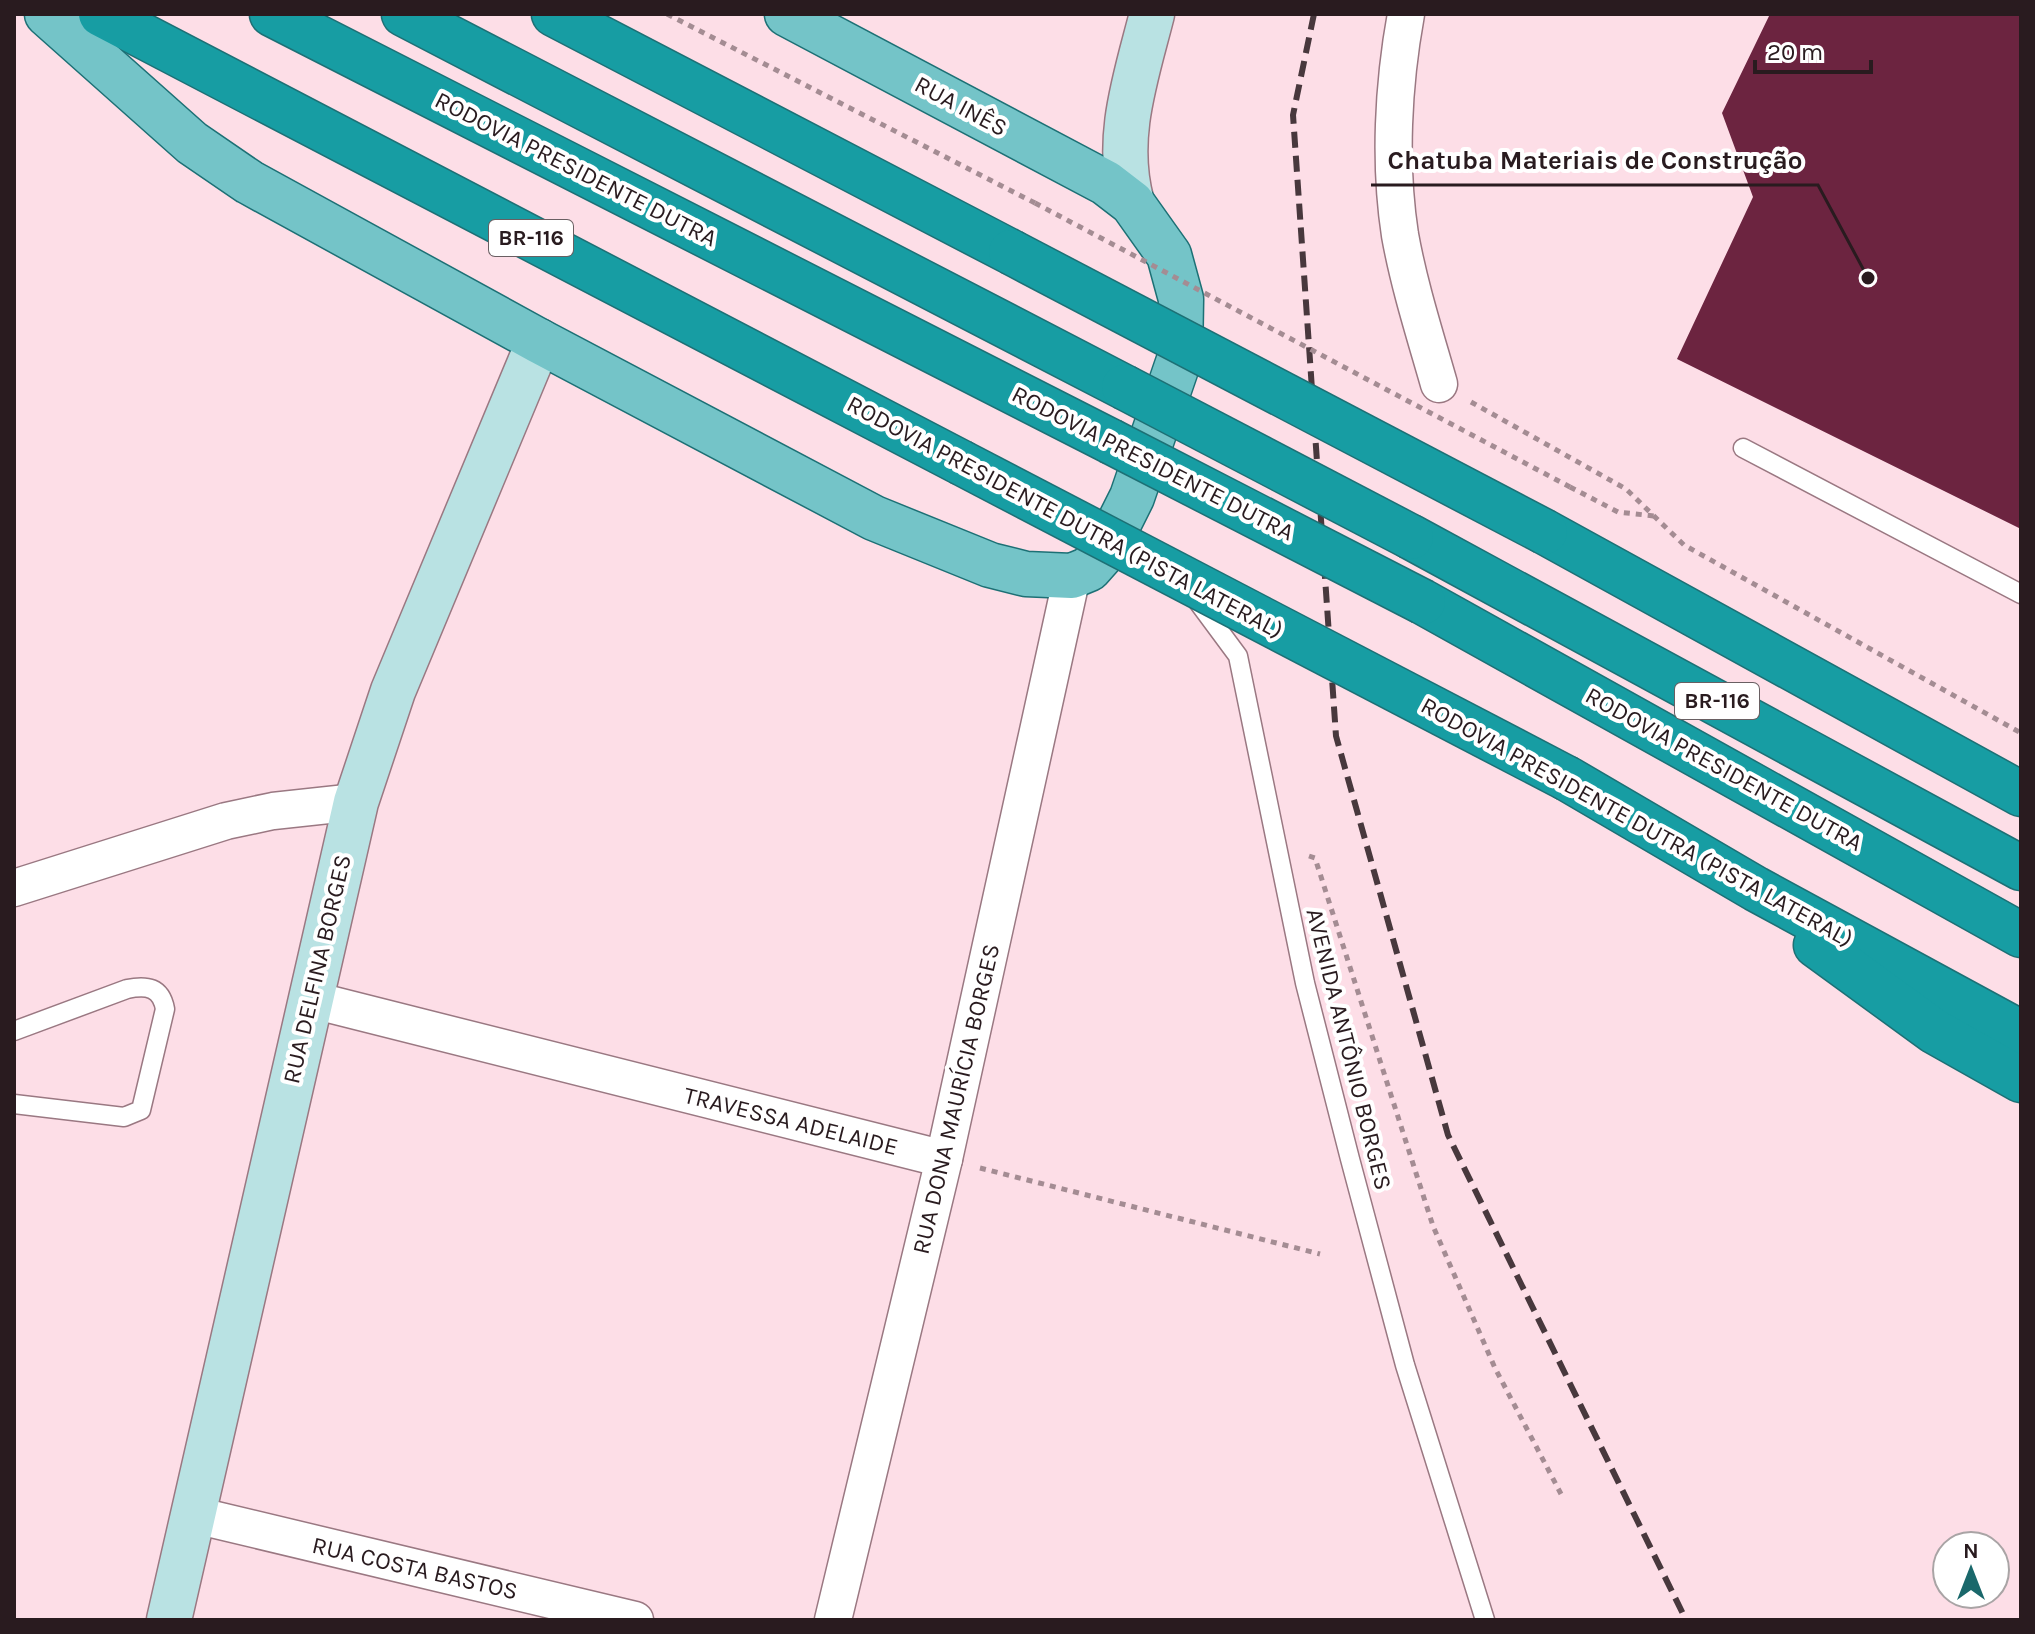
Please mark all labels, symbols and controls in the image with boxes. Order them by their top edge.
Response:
scale bar [1755,24,1871,74]
text: 20 m [1767,38,1823,66]
street label: RUA INÊS [910,70,1012,142]
street label: RODOVIA PRESIDENTE DUTRA [430,86,722,253]
callout: Chatuba Materiais de Construção [1371,135,1818,185]
text: Chatuba Materiais de Construção [1388,145,1802,176]
road number: BR-116 [489,220,573,256]
street label: RODOVIA PRESIDENTE DUTRA [1007,380,1299,547]
street label: RODOVIA PRESIDENTE DUTRA (PISTA LATERAL) [842,390,1288,644]
street label: RODOVIA PRESIDENTE DUTRA [1580,681,1868,857]
road number: BR-116 [1675,683,1759,719]
street label: RODOVIA PRESIDENTE DUTRA (PISTA LATERAL) [1416,691,1858,953]
street label: RUA DELFINA BORGES [277,852,357,1086]
street label: AVENIDA ANTÔNIO BORGES [1300,905,1399,1193]
street label: RUA DONA MAURÍCIA BORGES [906,941,1005,1257]
street label: TRAVESSA ADELAIDE [681,1081,901,1161]
north arrow [1931,1530,2011,1610]
street label: RUA COSTA BASTOS [309,1531,521,1605]
text: N [1963,1538,1979,1564]

